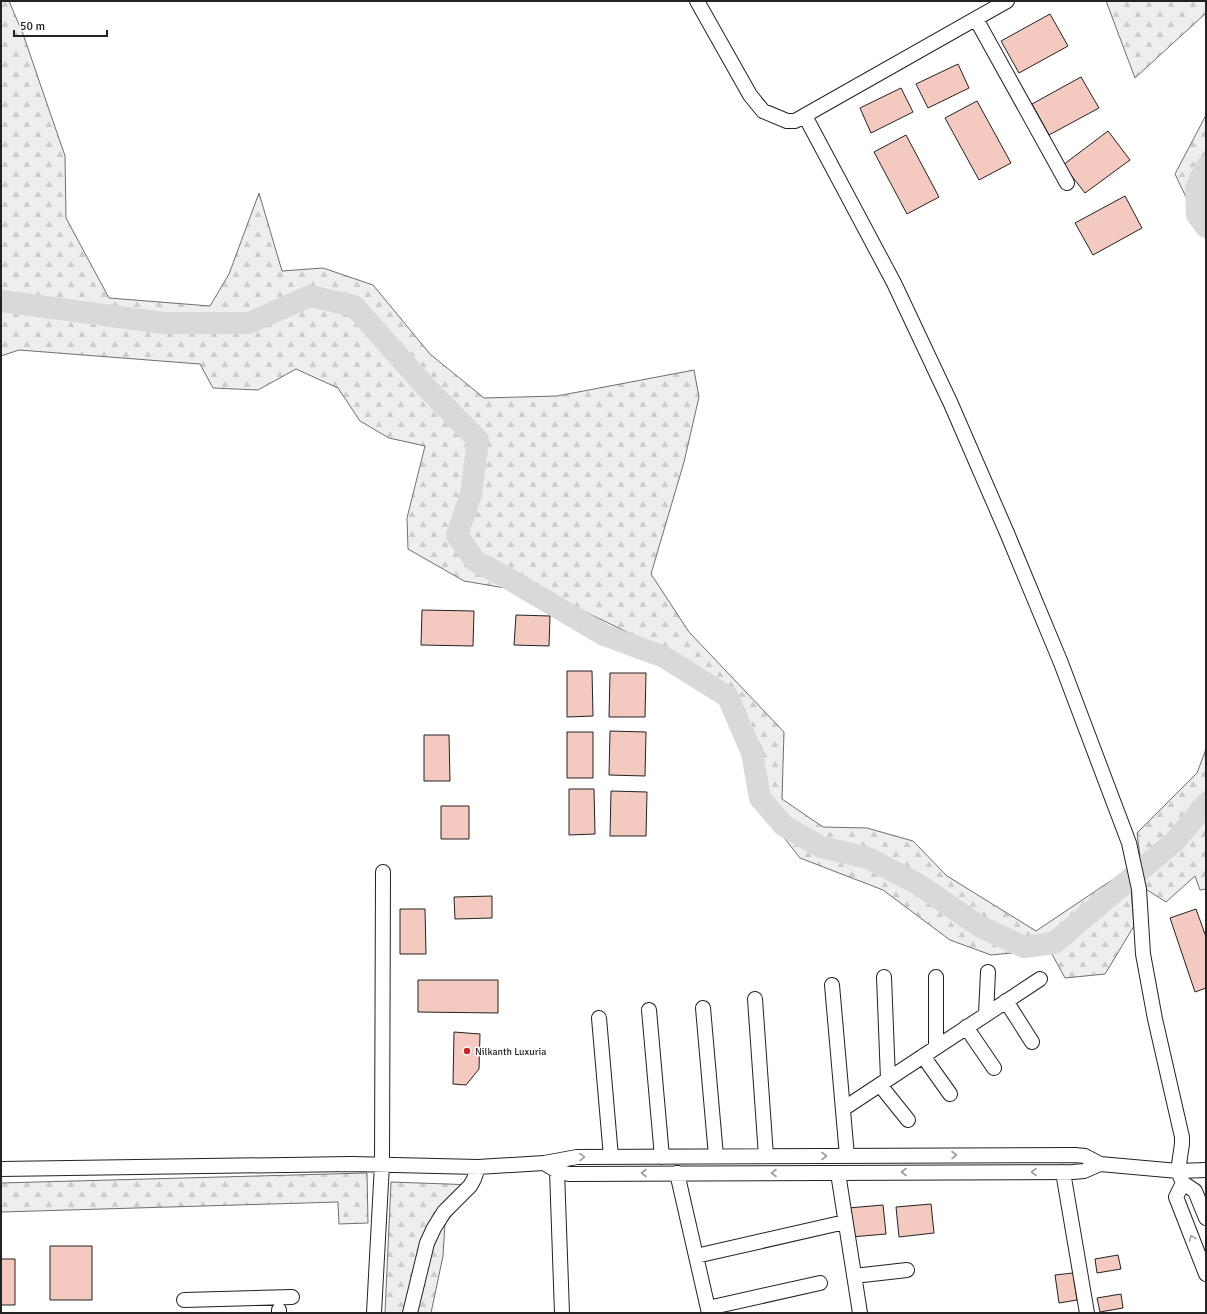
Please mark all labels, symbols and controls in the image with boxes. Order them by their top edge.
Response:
scale bar [14,12,107,38]
text: 50 m [20,19,45,34]
marker: Nilkanth Luxuria [462,1046,472,1056]
place label: Nilkanth Luxuria [475,1046,546,1058]
one-way arrow [951,1151,957,1160]
one-way arrow [821,1152,827,1160]
one-way arrow [579,1153,585,1161]
one-way arrow [901,1168,907,1176]
one-way arrow [1031,1168,1037,1176]
one-way arrow [641,1169,647,1177]
one-way arrow [771,1169,777,1177]
one-way arrow [1188,1234,1196,1241]

